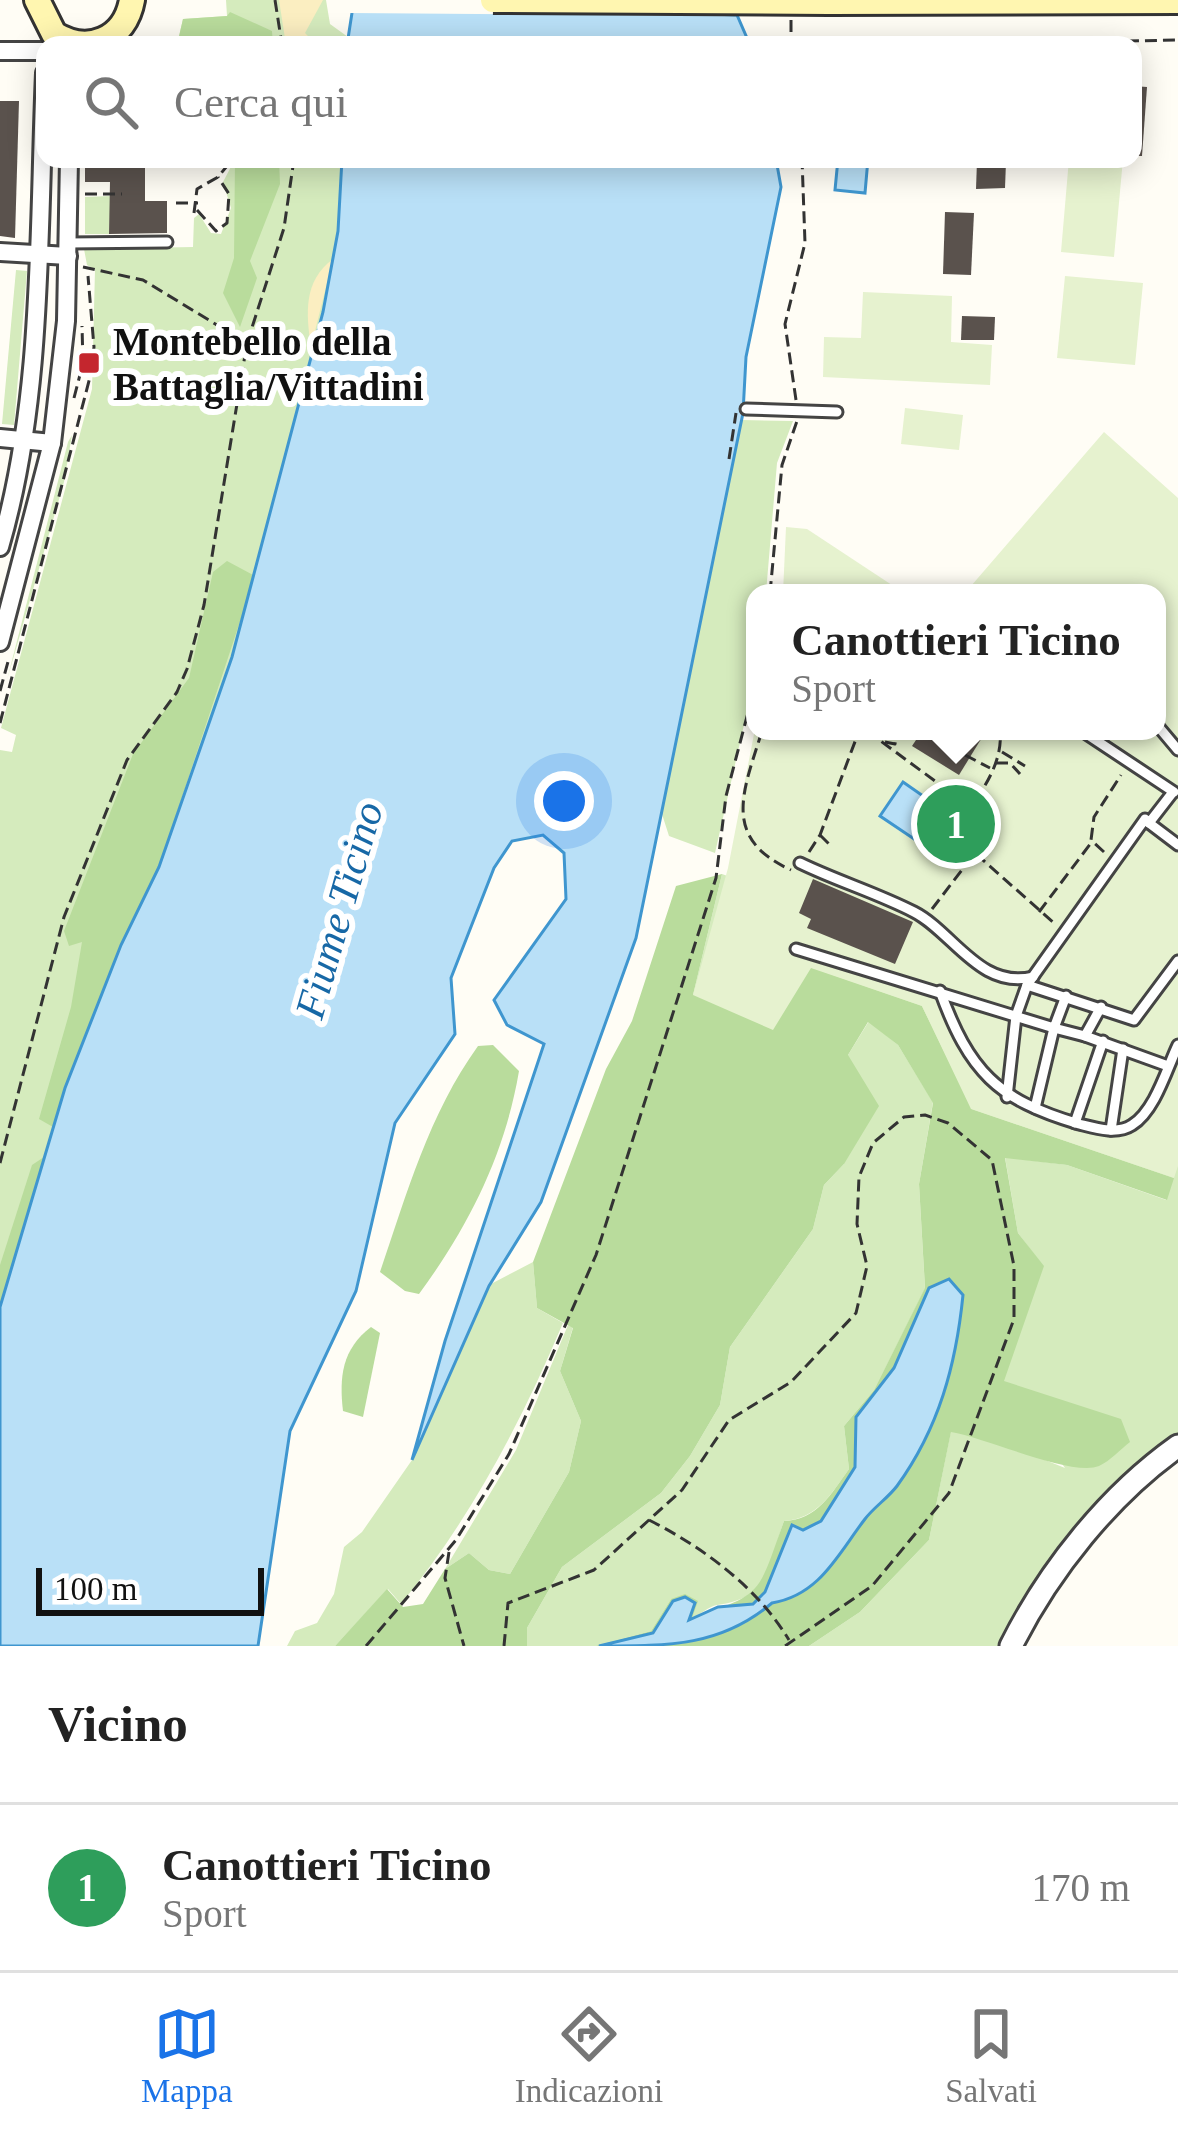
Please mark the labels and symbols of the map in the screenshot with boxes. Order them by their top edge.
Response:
place label: Montebello della Battaglia/Vittadini [113,320,424,409]
marker: Montebello della Battaglia/Vittadini [76,350,102,376]
your location [534,771,594,831]
pin: 1 [917,779,995,869]
water label: Fiume Ticino [286,797,392,1024]
scale bar [36,1562,264,1615]

